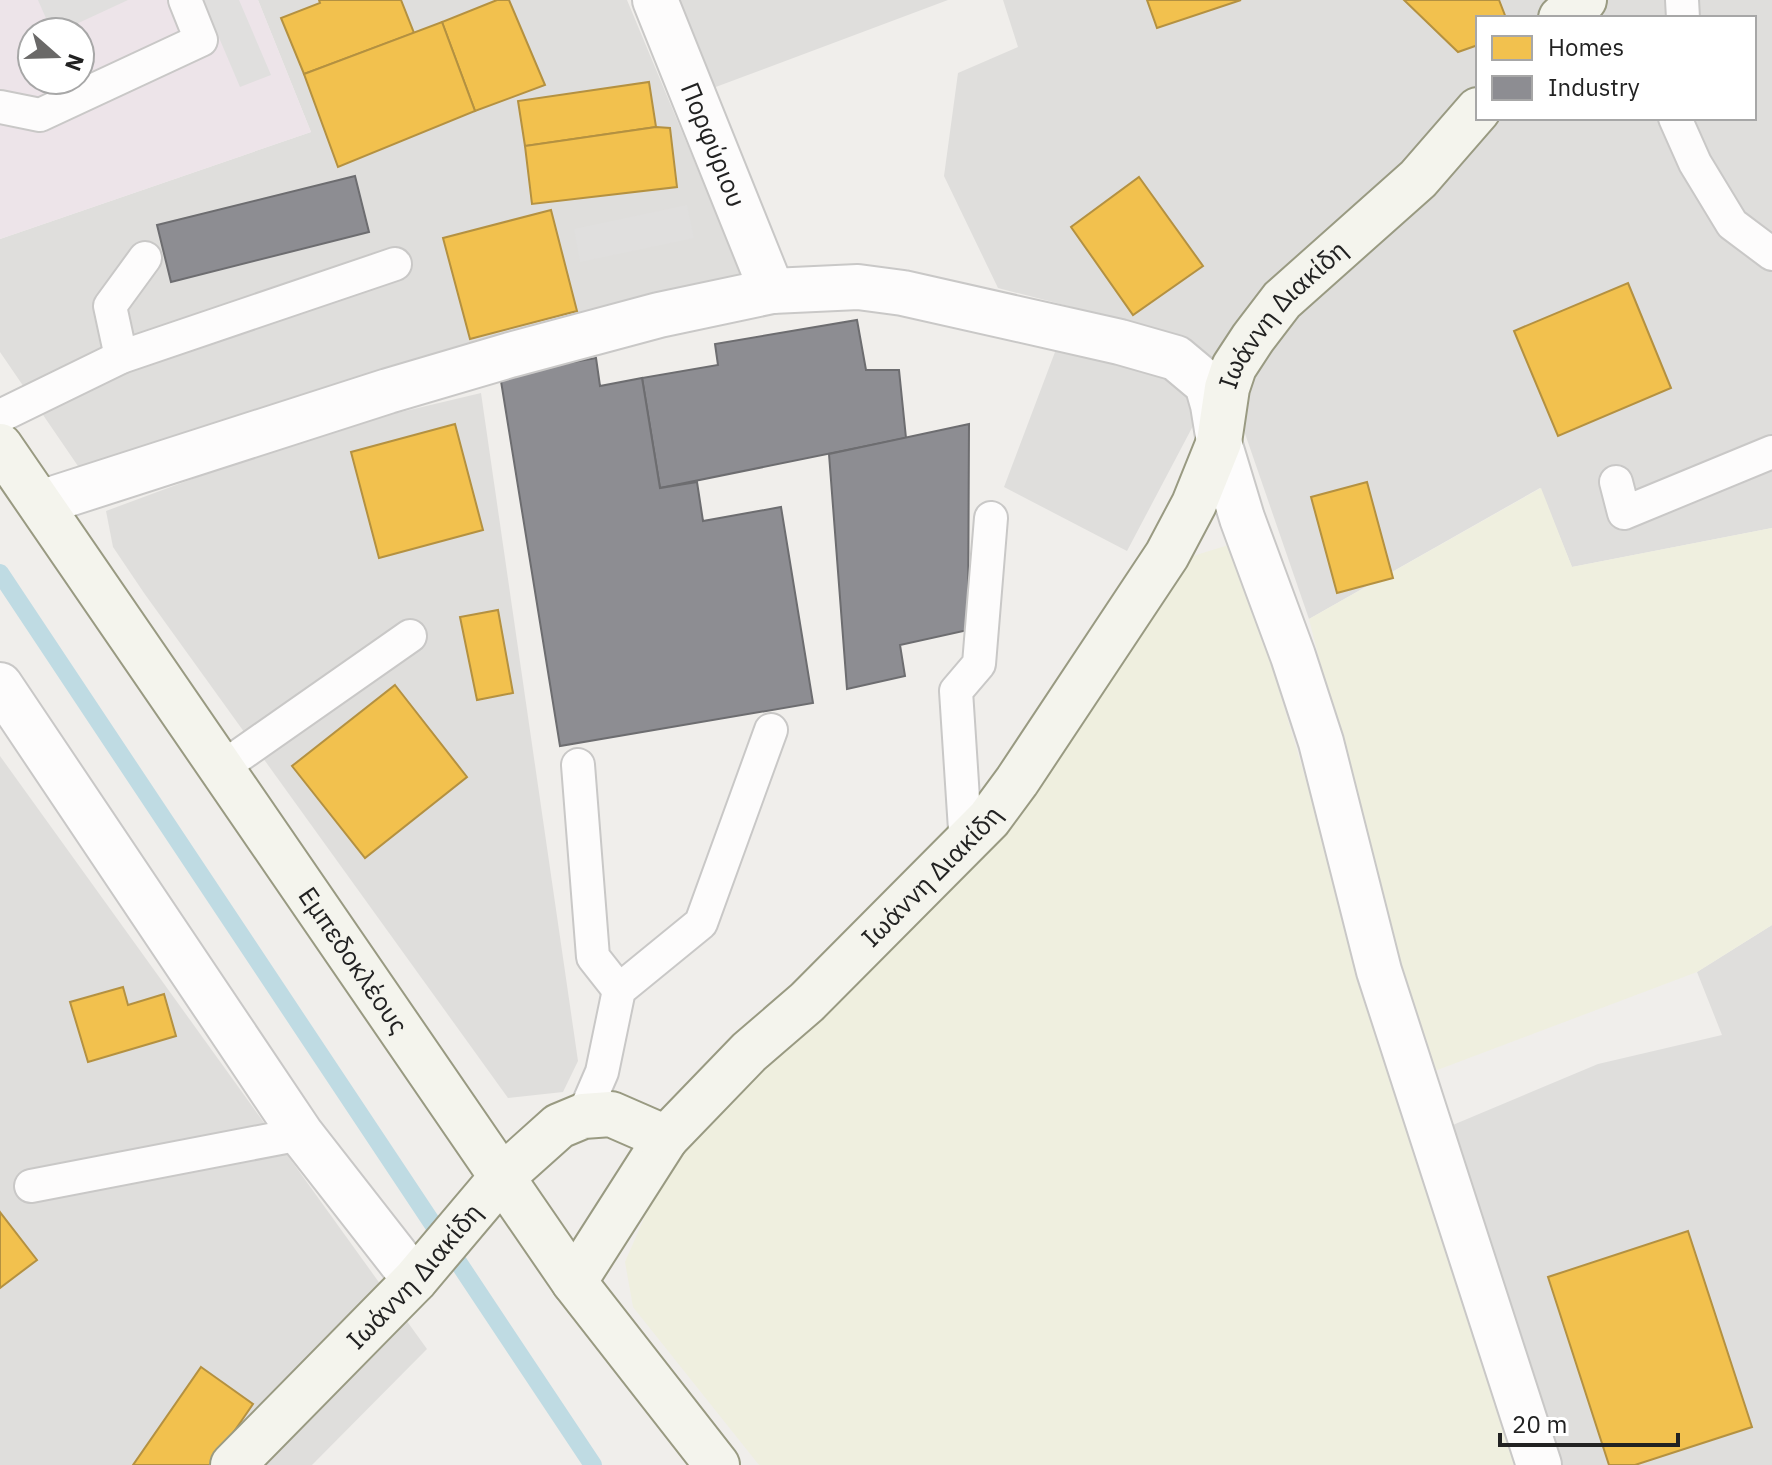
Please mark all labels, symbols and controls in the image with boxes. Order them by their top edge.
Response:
north arrow [16,16,96,96]
legend [1476,16,1756,120]
text: Homes [1548,31,1624,63]
text: N [59,51,92,75]
text: Industry [1548,71,1640,103]
street label: Πορφύριου [674,77,754,212]
street label: Ιωάννη Διακίδη [1210,232,1354,393]
street label: Ιωάννη Διακίδη [853,799,1009,954]
street label: Εμπεδοκλέους [292,880,416,1040]
street label: Ιωάννη Διακίδη [339,1195,489,1356]
scale bar [1500,1397,1678,1447]
text: 20 m [1512,1408,1567,1440]

